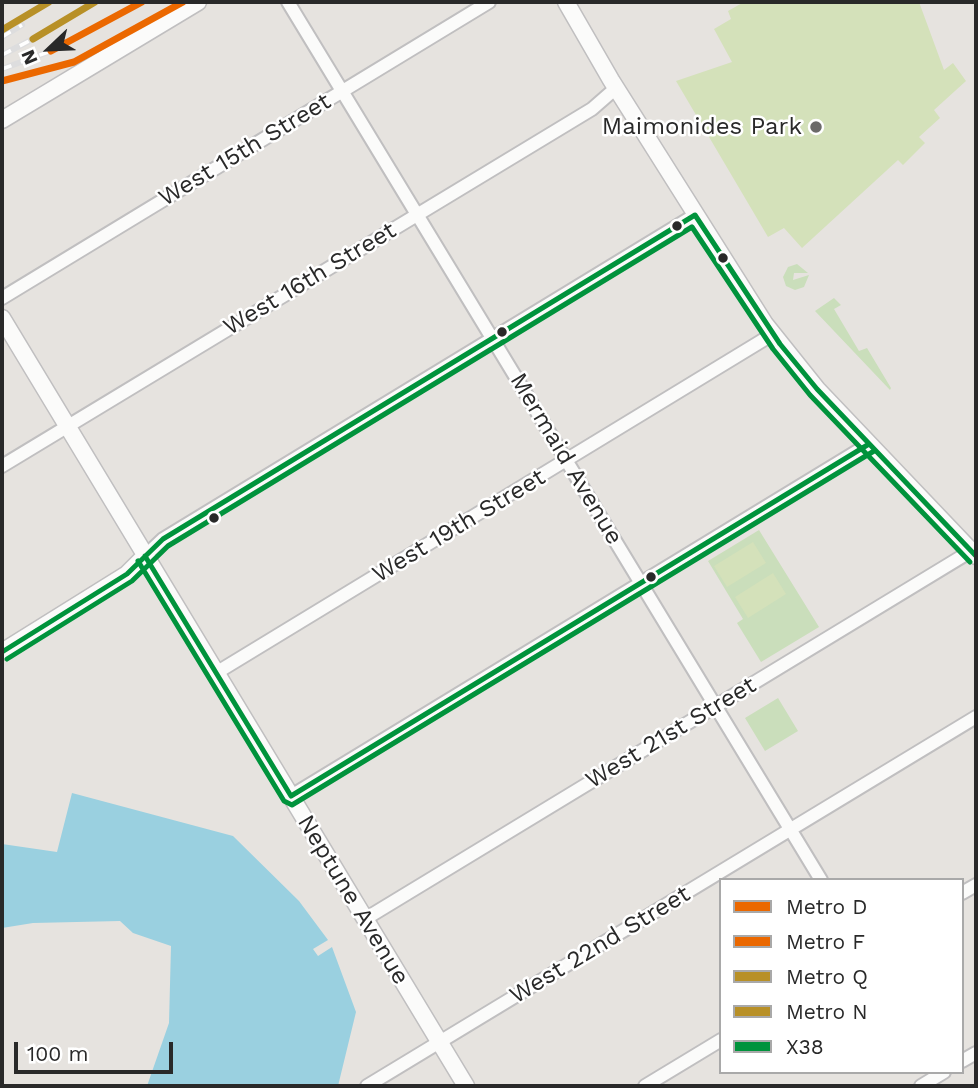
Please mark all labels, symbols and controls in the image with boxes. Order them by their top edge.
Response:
north arrow [14,14,84,84]
text: N [16,46,43,68]
street label: West 15th Street [154,87,336,213]
place label: Maimonides Park [602,113,802,141]
marker: Maimonides Park [808,119,824,135]
street label: West 16th Street [218,216,402,342]
unlabelled marker [670,219,684,233]
unlabelled marker [716,251,730,265]
unlabelled marker [495,325,509,339]
street label: Mermaid Avenue [503,368,629,550]
street label: West 19th Street [367,463,551,589]
unlabelled marker [207,511,221,525]
unlabelled marker [644,570,658,584]
street label: West 21st Street [581,671,761,795]
street label: Neptune Avenue [291,810,415,990]
legend [719,878,964,1074]
street label: West 22nd Street [505,880,695,1010]
text: Metro D [786,894,868,919]
text: Metro F [786,929,865,954]
text: Metro Q [786,964,868,989]
text: Metro N [786,999,868,1024]
scale bar [18,1028,177,1072]
text: X38 [786,1034,824,1059]
text: 100 m [27,1041,89,1066]

